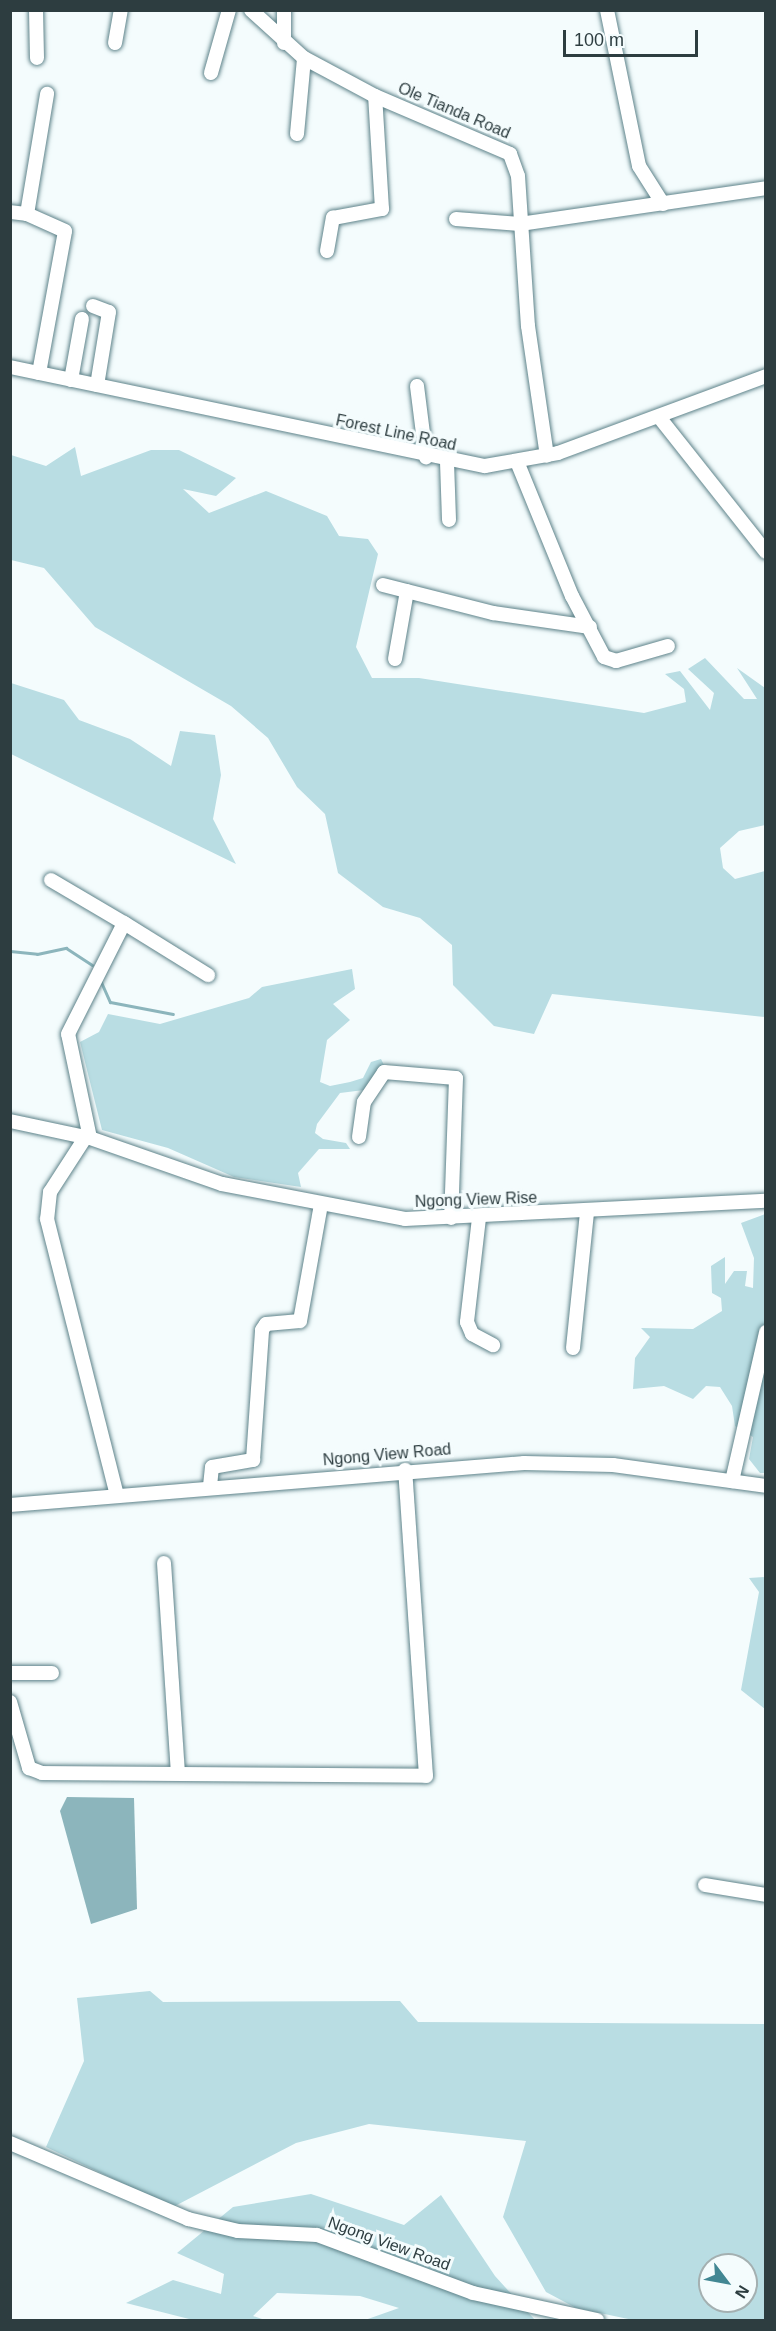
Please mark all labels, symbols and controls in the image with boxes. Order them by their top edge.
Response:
scale bar [566,18,701,56]
text: 100 m [574,30,624,50]
street label: Ole Tianda Road [395,79,513,143]
street label: Forest Line Road [334,411,458,455]
street label: Ngong View Rise [414,1188,538,1212]
street label: Ngong View Road [322,1440,452,1470]
street label: Ngong View Road [325,2213,453,2275]
north arrow [698,2253,758,2313]
text: N [732,2282,752,2301]

